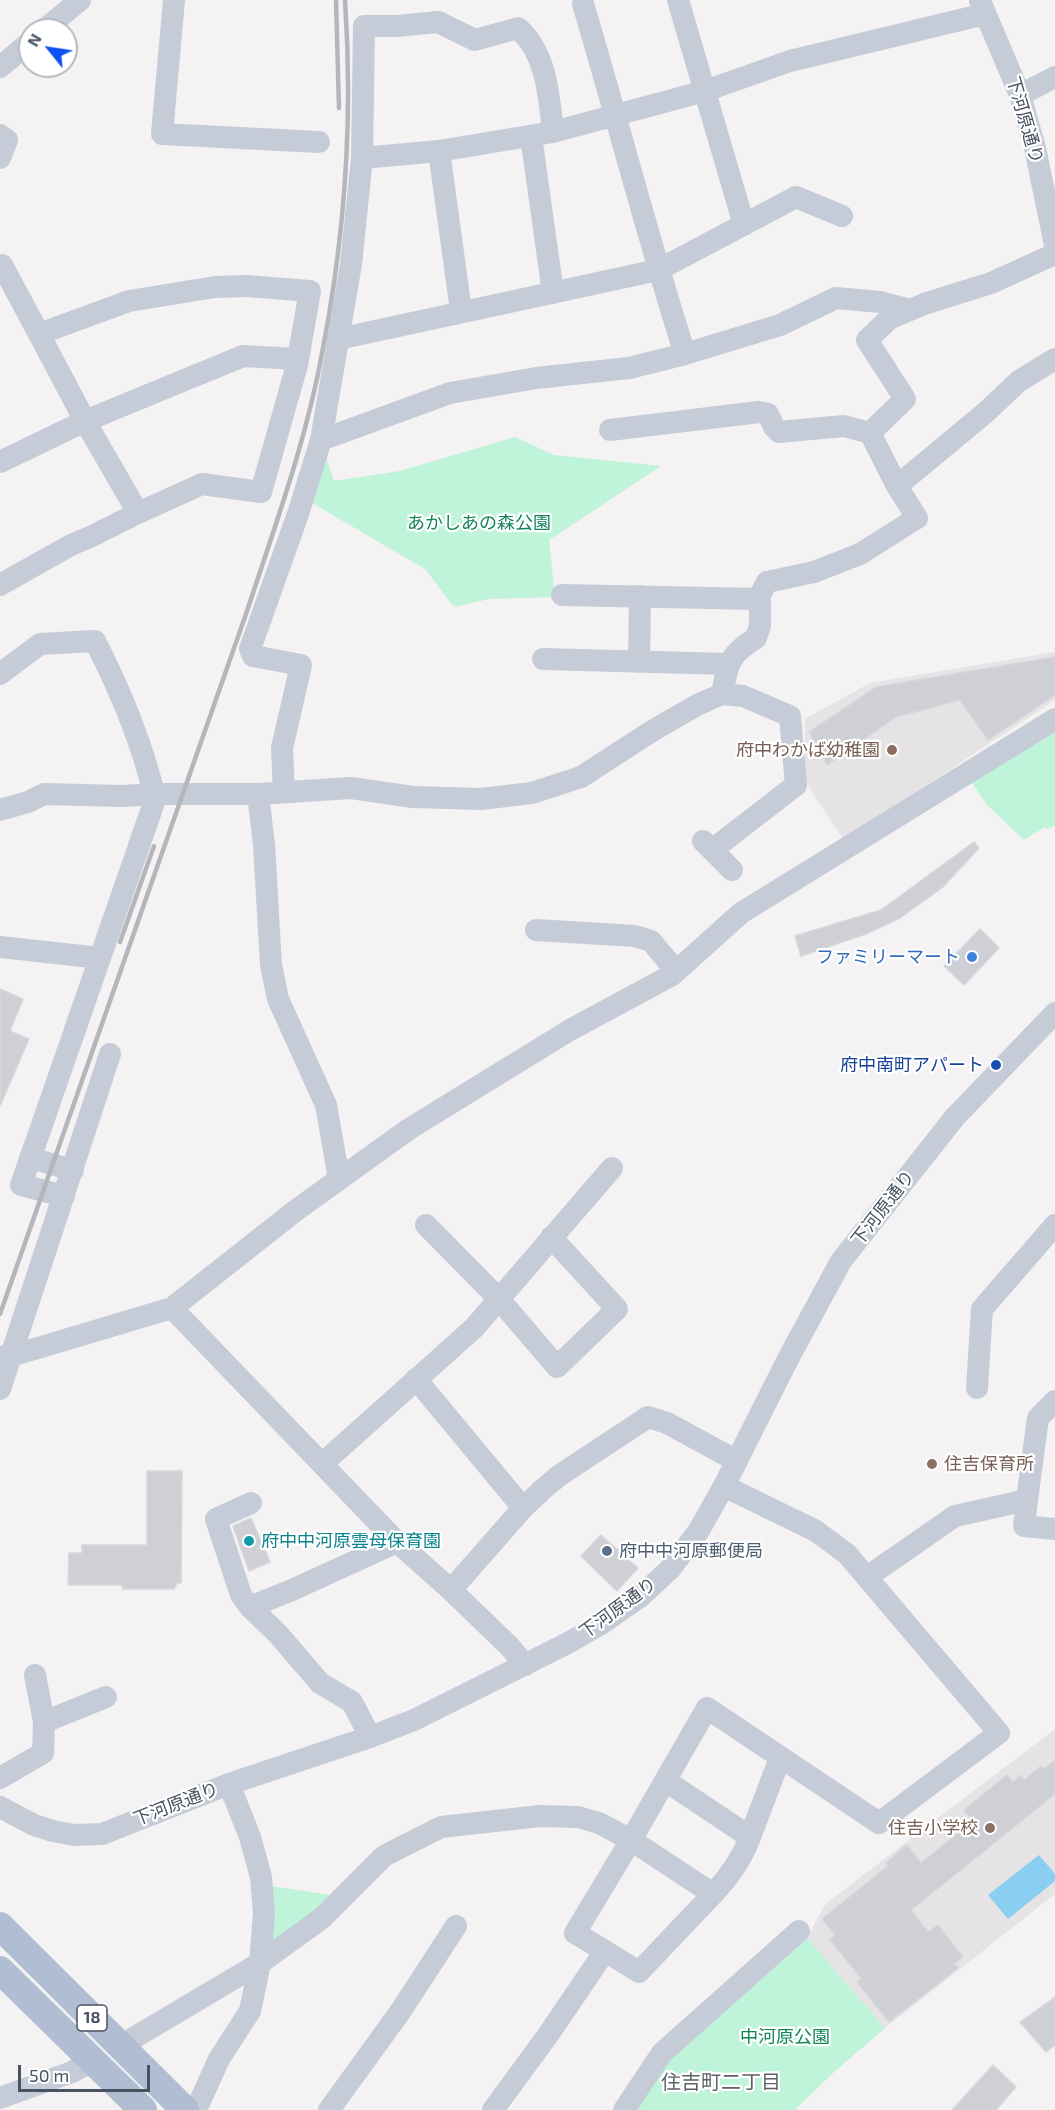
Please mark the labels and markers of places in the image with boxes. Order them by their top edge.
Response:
place label: 府中わかば幼稚園 [736,739,880,761]
marker: 府中わかば幼稚園 [885,743,899,757]
place label: ファミリーマート [816,946,960,968]
marker: ファミリーマート [965,950,979,964]
place label: 府中南町アパート [840,1054,984,1076]
marker: 府中南町アパート [989,1058,1003,1072]
place label: 住吉保育所 [944,1453,1034,1475]
marker: 住吉保育所 [925,1457,939,1471]
place label: 府中中河原雲母保育園 [261,1530,441,1552]
marker: 府中中河原雲母保育園 [242,1534,256,1548]
place label: 府中中河原郵便局 [619,1540,763,1562]
marker: 府中中河原郵便局 [600,1544,614,1558]
place label: 住吉小学校 [888,1817,978,1839]
marker: 住吉小学校 [983,1821,997,1835]

